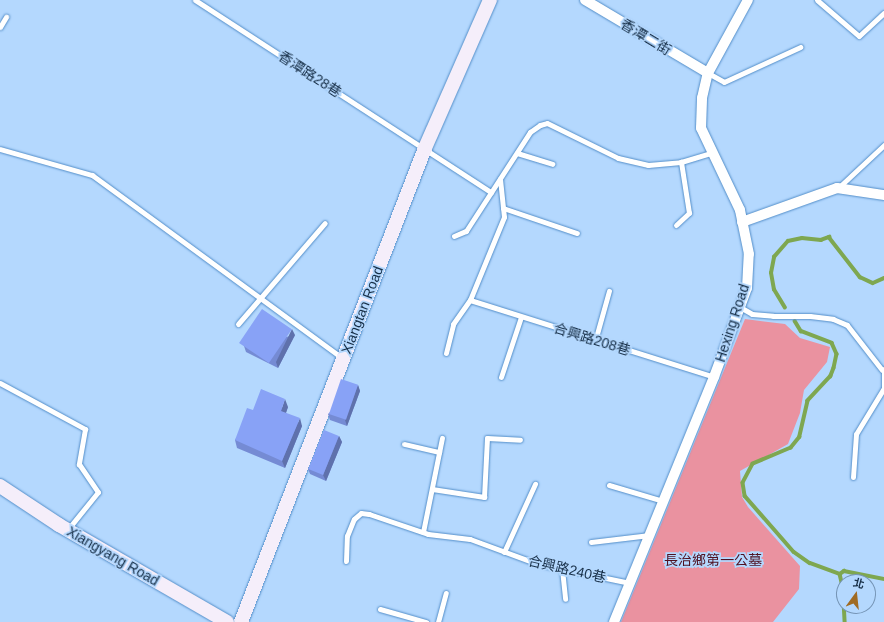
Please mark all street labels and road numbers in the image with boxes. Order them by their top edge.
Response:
street label: 香潭二街 [618,15,674,59]
street label: 香潭路28巷 [275,47,345,101]
street label: Xiangtan Road [338,264,386,356]
street label: Hexing Road [712,282,752,364]
street label: 合興路208巷 [552,319,632,359]
street label: Xiangyang Road [64,523,162,589]
street label: 合興路240巷 [526,552,608,586]

